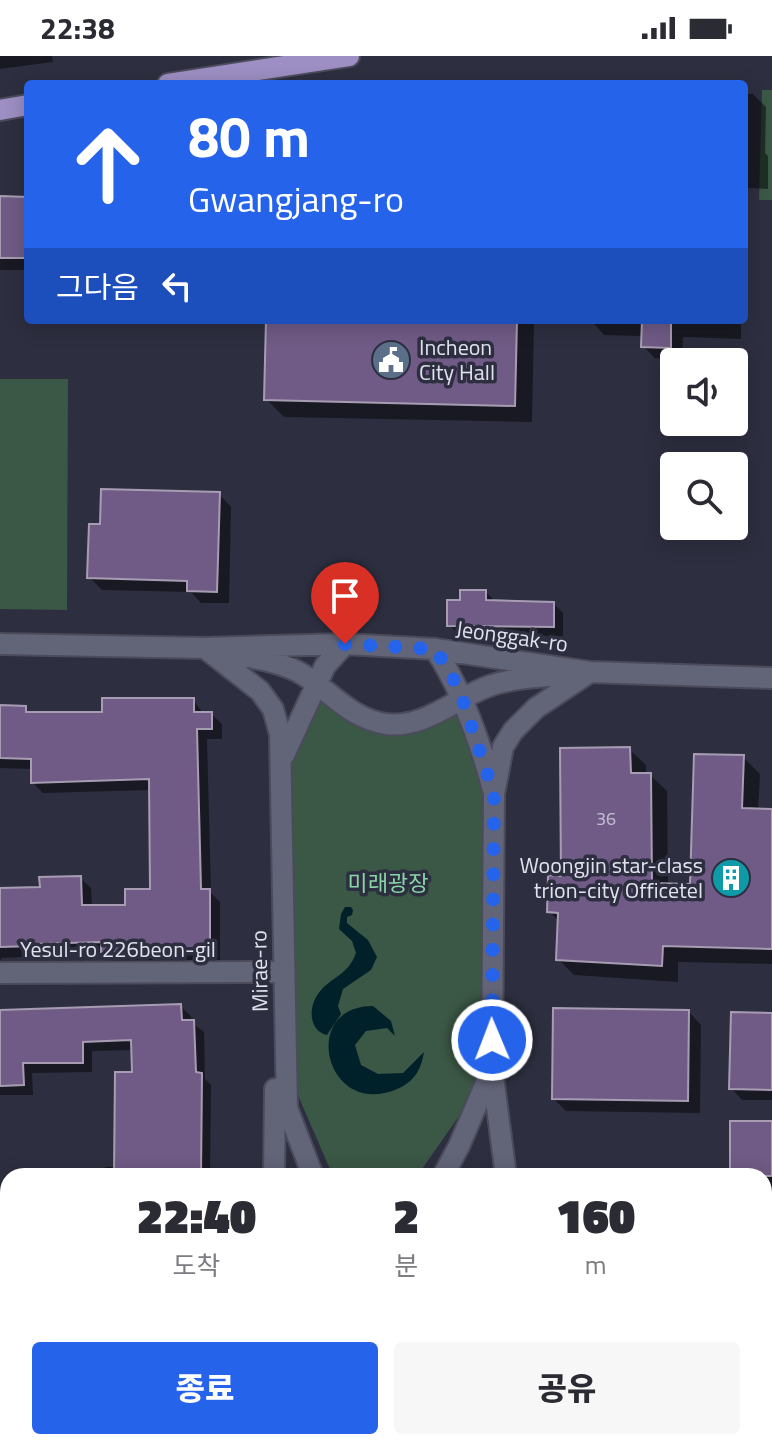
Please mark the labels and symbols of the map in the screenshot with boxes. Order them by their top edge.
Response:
place label: Incheon City Hall [419,330,495,389]
public building icon: Incheon City Hall [370,339,412,381]
pin [311,562,379,644]
street label: Jeonggak-ro [454,611,570,661]
house number: 36 [596,805,616,832]
place label: Woongjin star-class trion-city Officetel [520,848,703,907]
building icon: Woongjin star-class trion-city Officetel [710,857,752,899]
park label: 미래광장 [348,866,428,900]
street label: Mirae-ro [241,930,277,1012]
street label: Yesul-ro 226beon-gil [20,932,216,966]
position arrow [450,998,534,1082]

